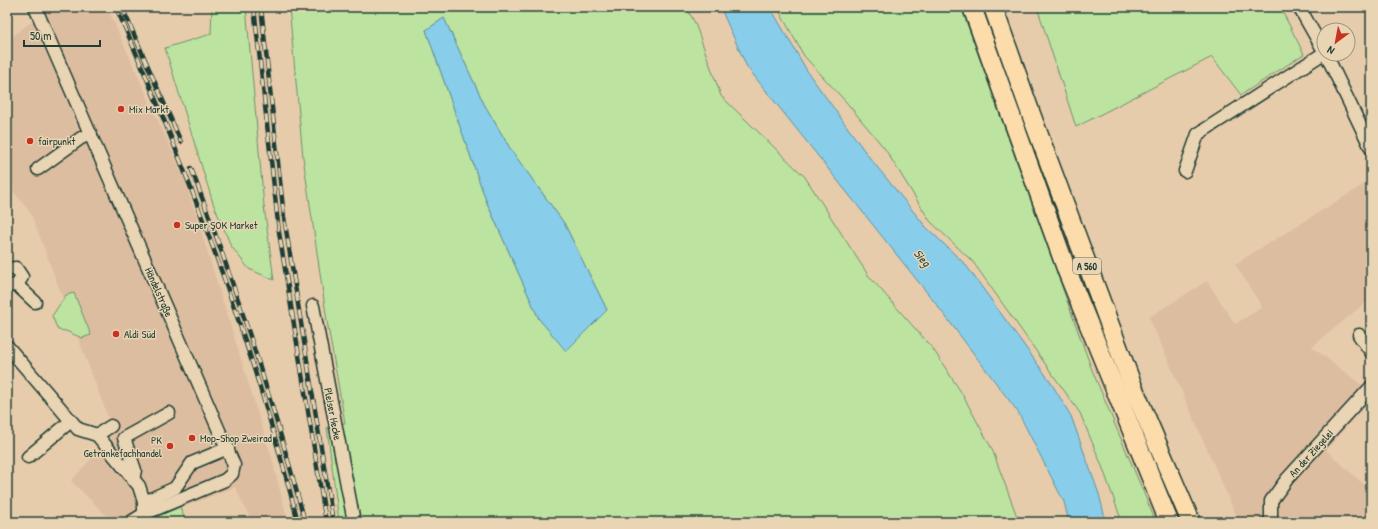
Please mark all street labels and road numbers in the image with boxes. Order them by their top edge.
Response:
road number: A 560 [1073,258,1101,274]
street label: Händelstraße [142,265,176,320]
street label: Pleiser Hecke [321,387,345,442]
street label: An der Ziegelei [1286,426,1336,480]

